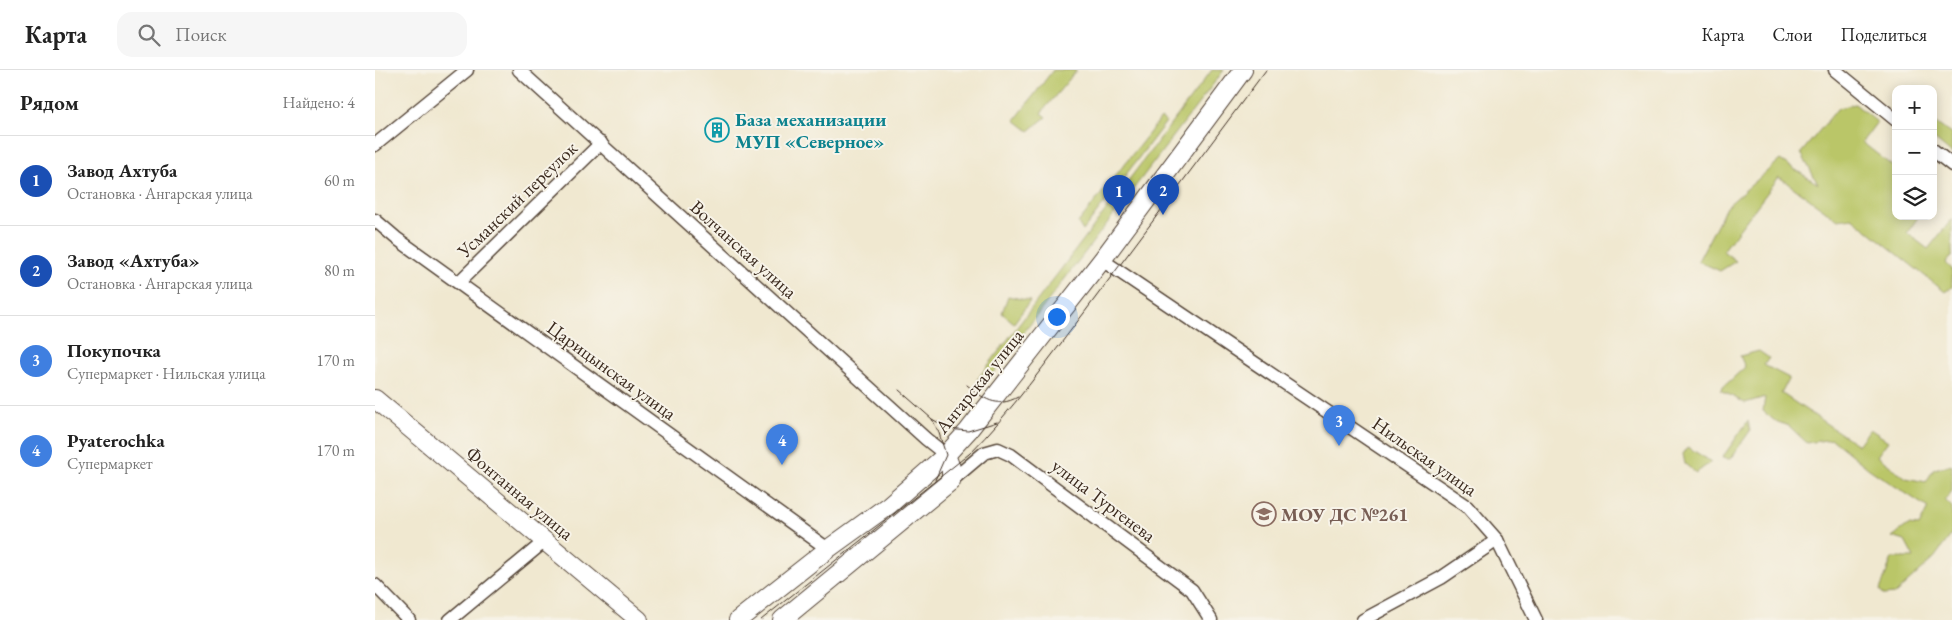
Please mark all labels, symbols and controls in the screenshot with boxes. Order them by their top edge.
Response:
search box [117,12,467,57]
text: Карта [25,19,87,50]
icon: search [135,21,163,49]
text: Поиск [175,22,227,47]
text: Карта [1702,23,1745,46]
text: Слои [1773,23,1812,46]
text: Поделиться [1840,23,1927,46]
map controls [1892,85,1937,220]
button: + [1892,85,1937,130]
text: Рядом [20,89,79,116]
text: Найдено: 4 [283,92,355,113]
place label: База механизации МУП «Северное» [735,107,886,154]
building icon: База механизации МУП «Северное» [704,117,730,143]
button: − [1892,130,1937,175]
street label: Усманский переулок [451,136,583,264]
text: Завод Ахтуба [67,158,177,183]
text: 1 [32,170,40,191]
text: 60 m [324,170,355,191]
pin: 2 [1147,174,1179,215]
pin: 1 [1103,175,1135,216]
button: layers [1892,175,1937,220]
text: Остановка · Ангарская улица [67,183,253,204]
street label: Волчанская улица [685,195,803,304]
text: Завод «Ахтуба» [67,248,200,273]
text: 2 [32,260,40,281]
text: 80 m [324,260,355,281]
text: Остановка · Ангарская улица [67,273,253,294]
your location [1044,304,1070,330]
street label: Царицынская улица [542,315,682,426]
street label: Ангарская улица [929,324,1030,440]
text: Покупочка [67,338,161,363]
text: 3 [32,350,40,371]
text: 170 m [316,350,355,371]
text: Супермаркет · Нильская улица [67,363,266,384]
pin: 3 [1323,405,1355,446]
street label: Нильская улица [1367,411,1482,502]
pin: 4 [766,424,798,465]
text: Pyaterochka [67,428,165,453]
text: 4 [32,440,40,461]
text: 170 m [316,440,355,461]
street label: Фонтанная улица [461,441,579,546]
text: Супермаркет [67,453,153,474]
street label: улица Тургенева [1047,453,1161,548]
school or university icon: МОУ ДС №261 [1251,501,1277,527]
place label: МОУ ДС №261 [1281,502,1408,527]

